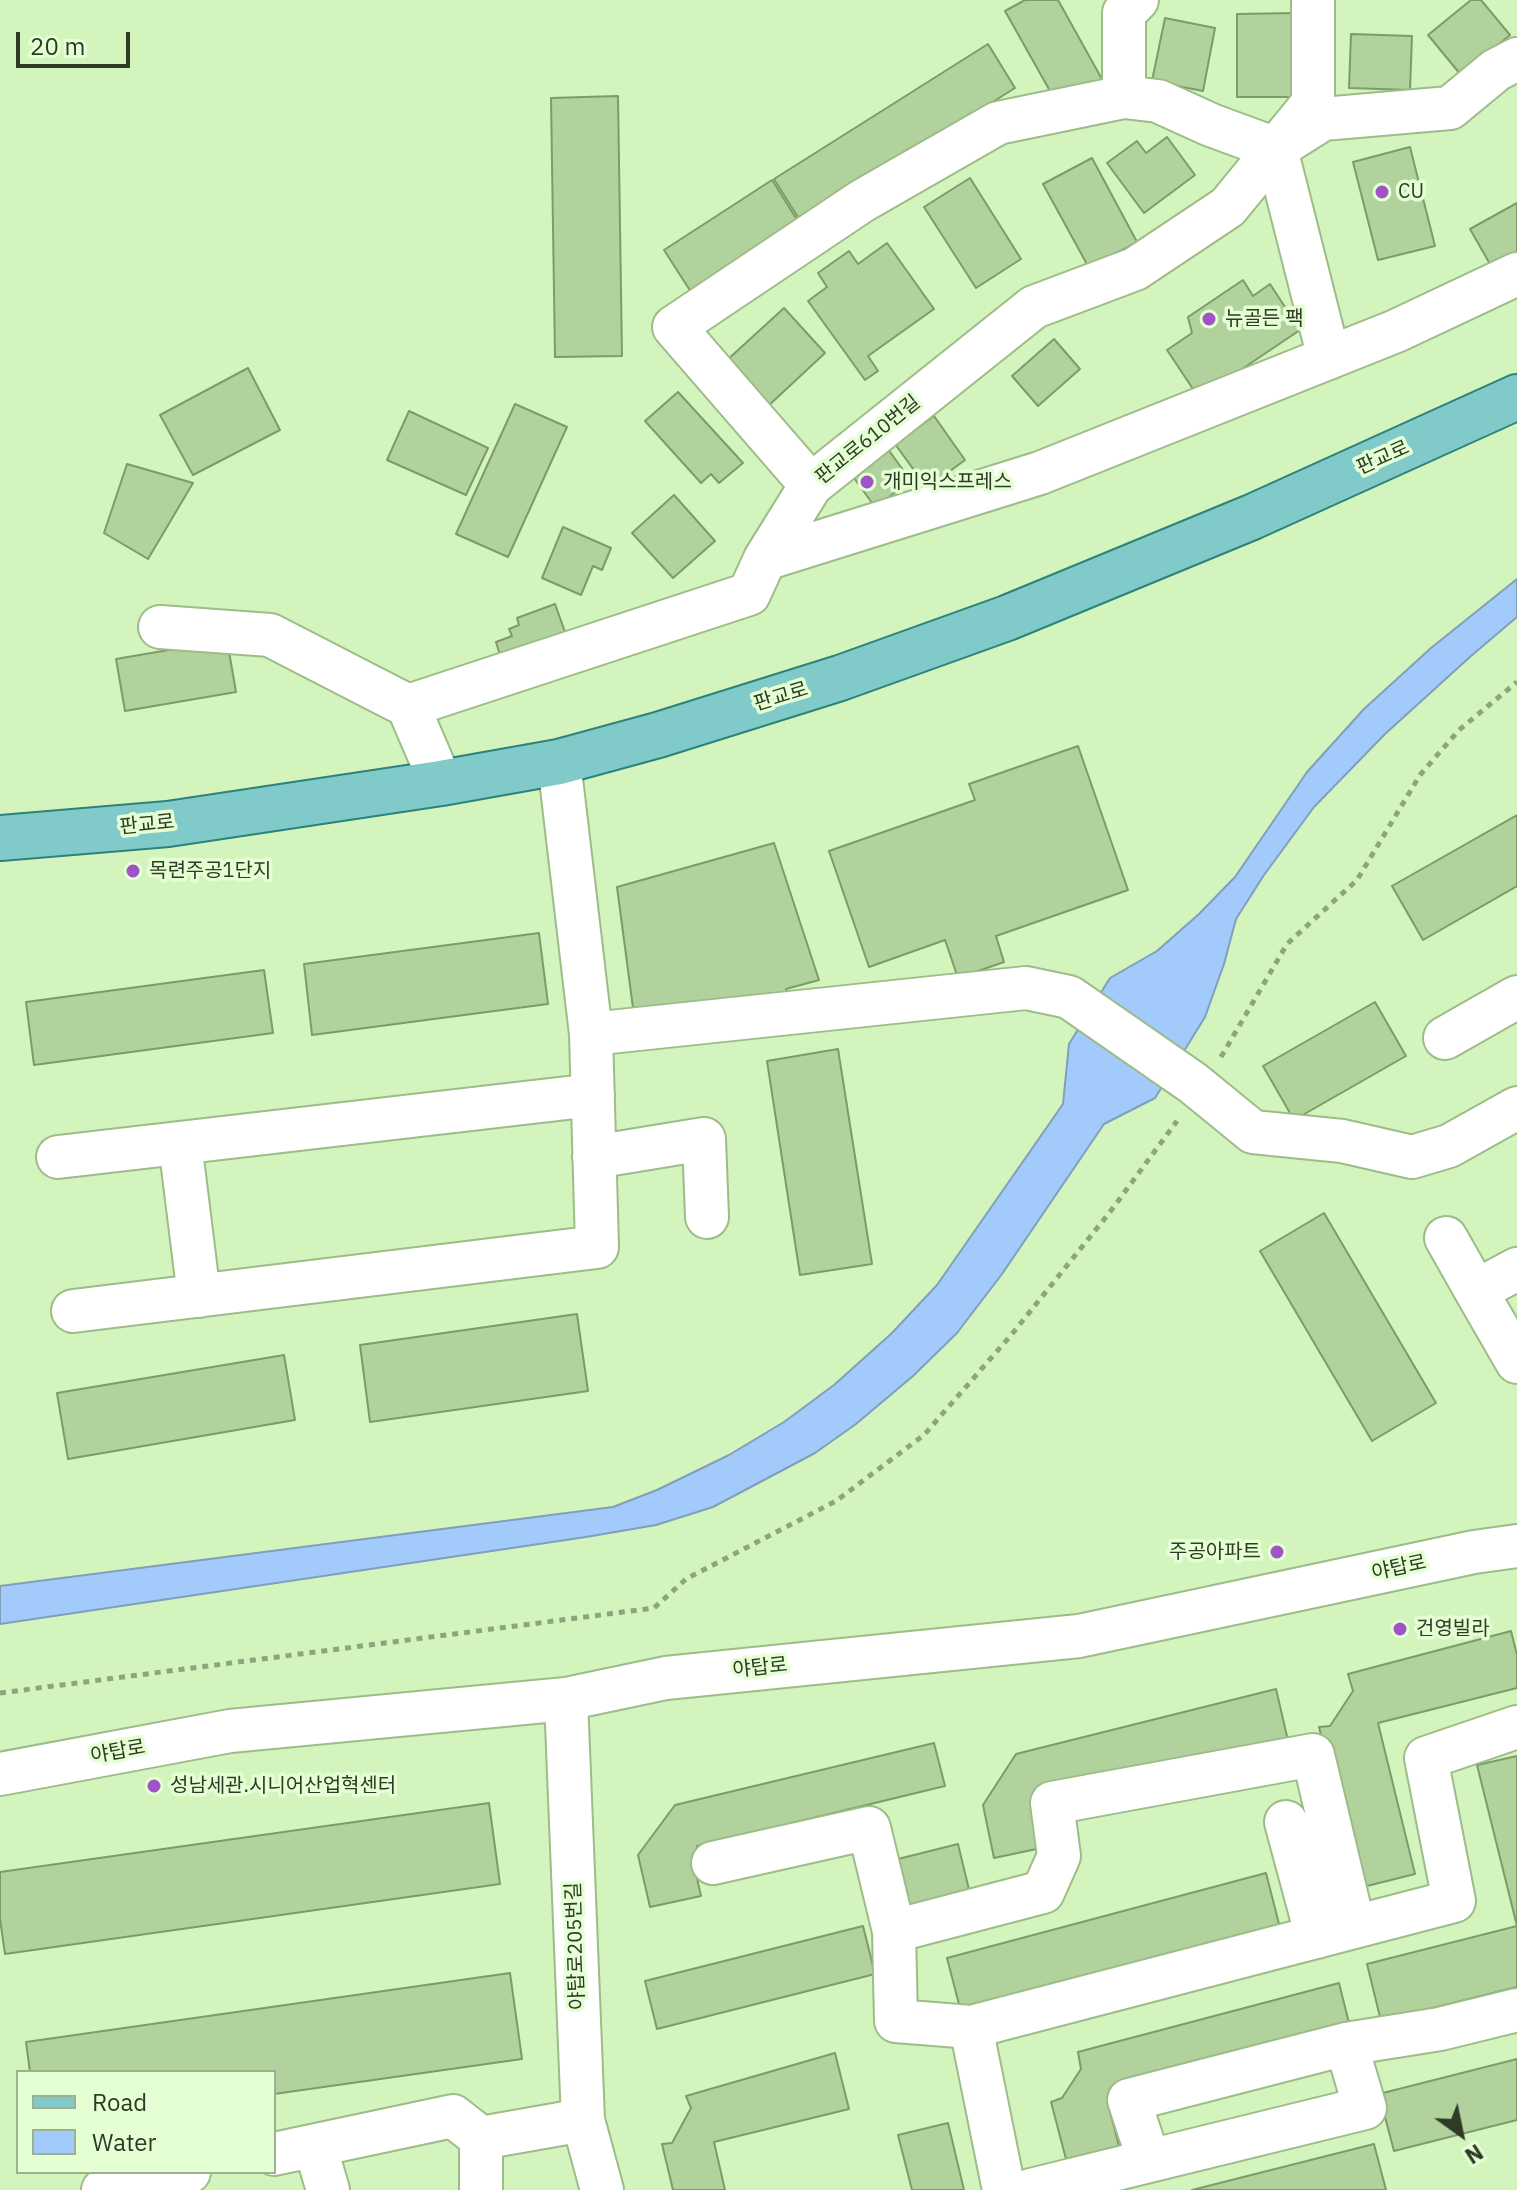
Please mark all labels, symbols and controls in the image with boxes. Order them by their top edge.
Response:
scale bar [20,16,134,66]
text: 20 m [30,30,85,62]
place label: CU [1398,180,1424,204]
marker: CU [1373,183,1391,201]
place label: 뉴골든 팩 [1225,307,1303,331]
marker: 뉴골든 팩 [1200,310,1218,328]
street label: 판교로610번길 [811,390,925,490]
street label: 판교로 [1353,436,1413,480]
place label: 개미익스프레스 [883,470,1012,494]
marker: 개미익스프레스 [858,473,876,491]
street label: 판교로 [751,677,811,717]
street label: 판교로 [118,810,176,840]
place label: 목련주공1단지 [149,859,271,883]
marker: 목련주공1단지 [124,862,142,880]
place label: 주공아파트 [1169,1540,1261,1564]
marker: 주공아파트 [1268,1543,1286,1561]
street label: 야탑로 [1370,1551,1428,1585]
place label: 건영빌라 [1416,1617,1490,1641]
marker: 건영빌라 [1391,1620,1409,1638]
street label: 야탑로 [731,1653,789,1683]
street label: 야탑로 [89,1735,147,1769]
place label: 성남세관.시니어산업혁센터 [170,1774,396,1798]
marker: 성남세관.시니어산업혁센터 [145,1777,163,1795]
street label: 야탑로205번길 [562,1882,590,2010]
legend [16,2070,276,2174]
text: Road [92,2086,147,2118]
north arrow [1421,2094,1501,2174]
text: Water [92,2126,156,2158]
text: N [1460,2138,1489,2171]

